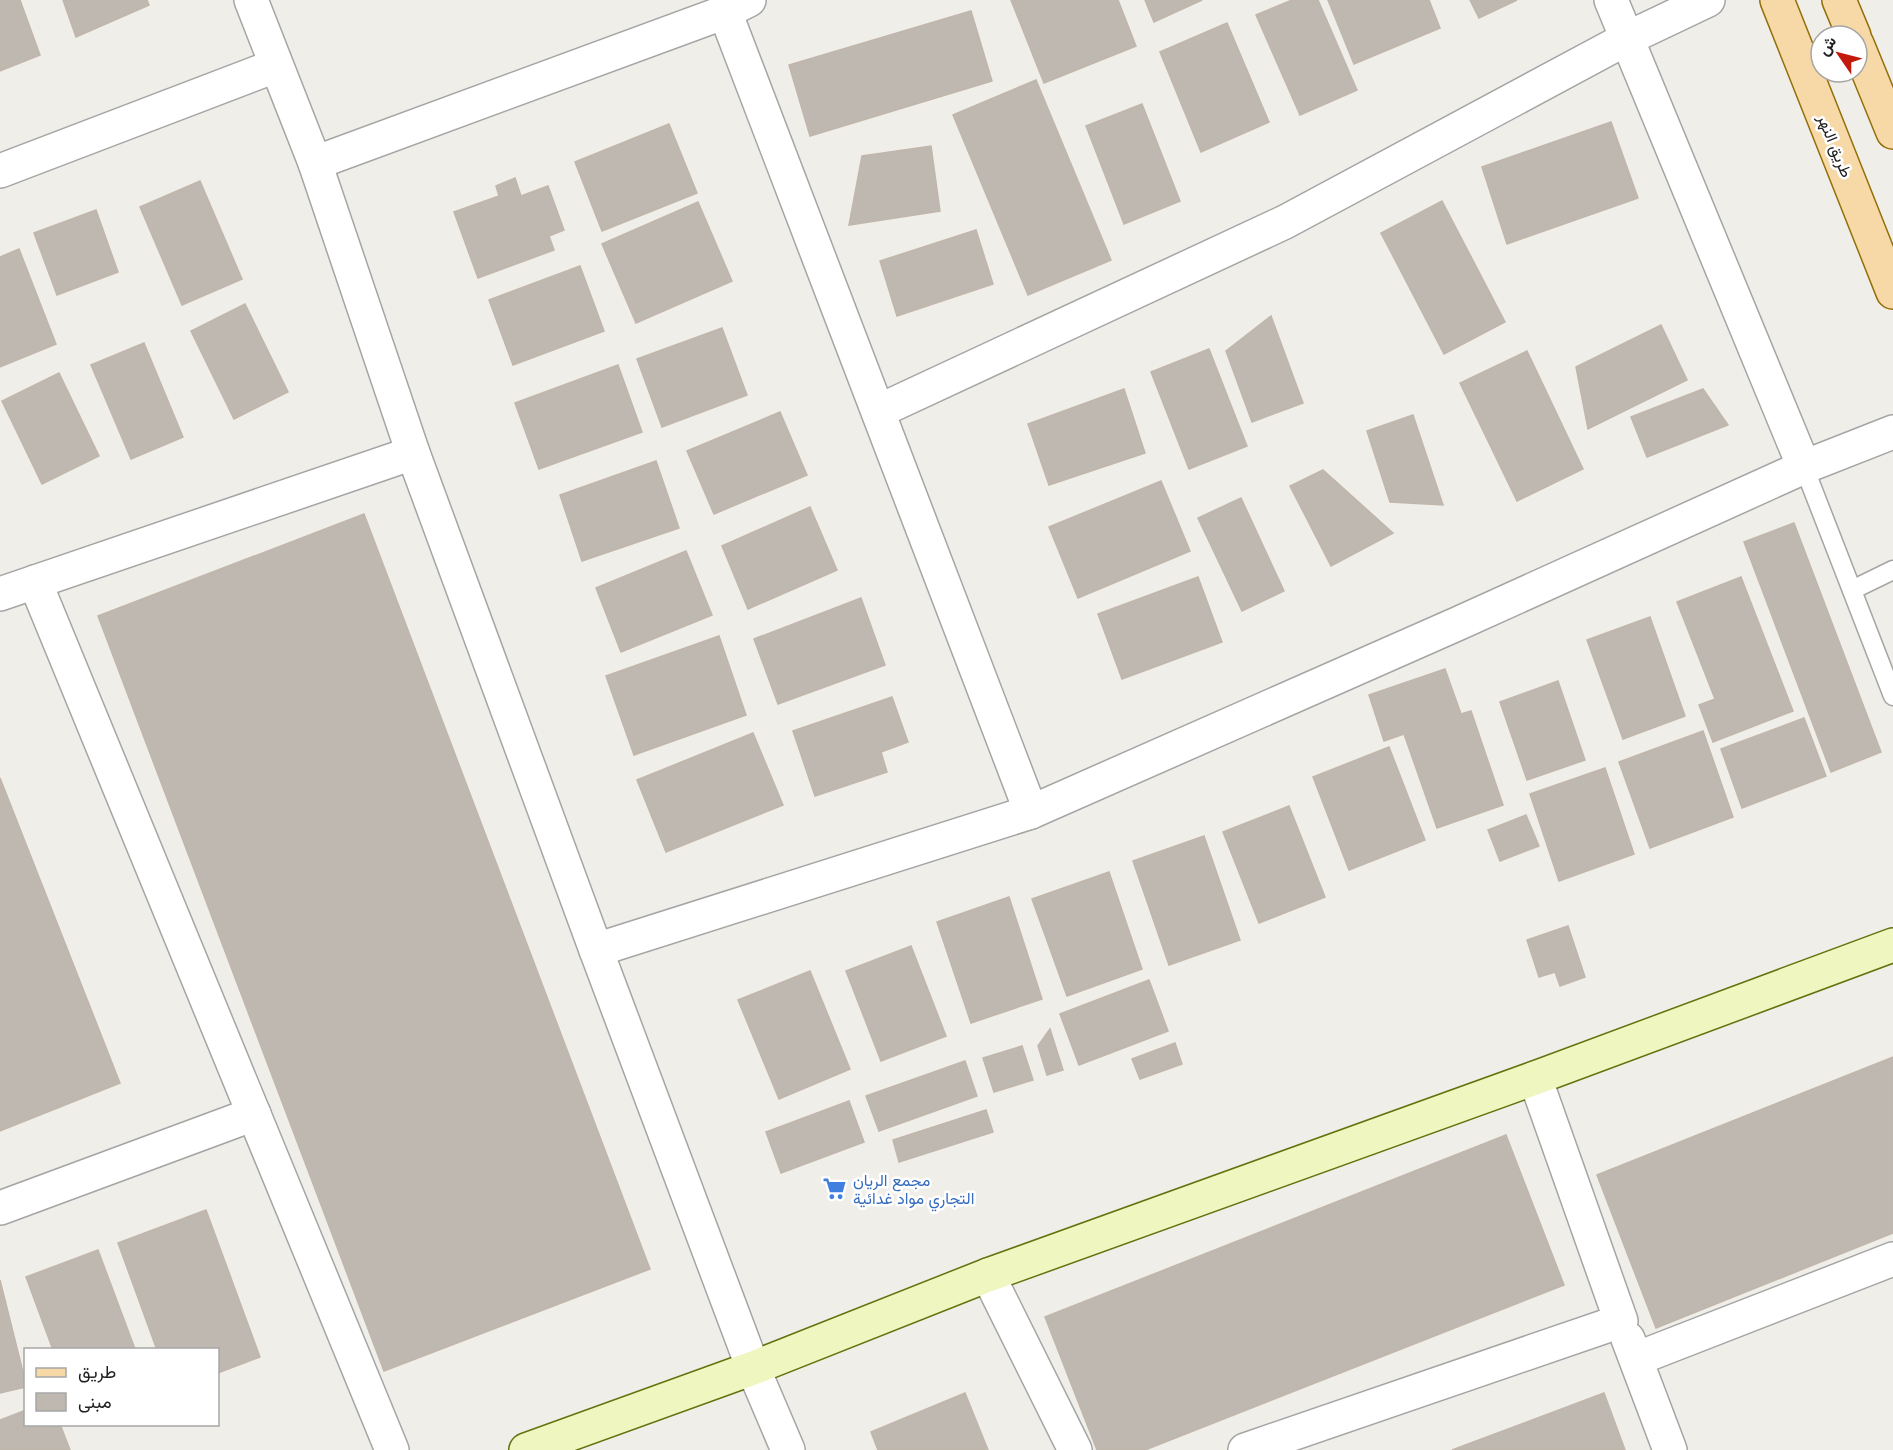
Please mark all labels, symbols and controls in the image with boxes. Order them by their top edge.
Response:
north arrow [1809,24,1869,84]
text: ش [1815,33,1840,59]
street label: طريق النهر [1812,111,1855,181]
place label: مجمع الريان التجاري مواد غدائية [853,1172,974,1212]
supermarket icon: مجمع الريان التجاري مواد غدائية [822,1176,848,1202]
legend [24,1348,219,1426]
text: طريق [78,1362,116,1383]
text: مبنى [78,1392,112,1413]

